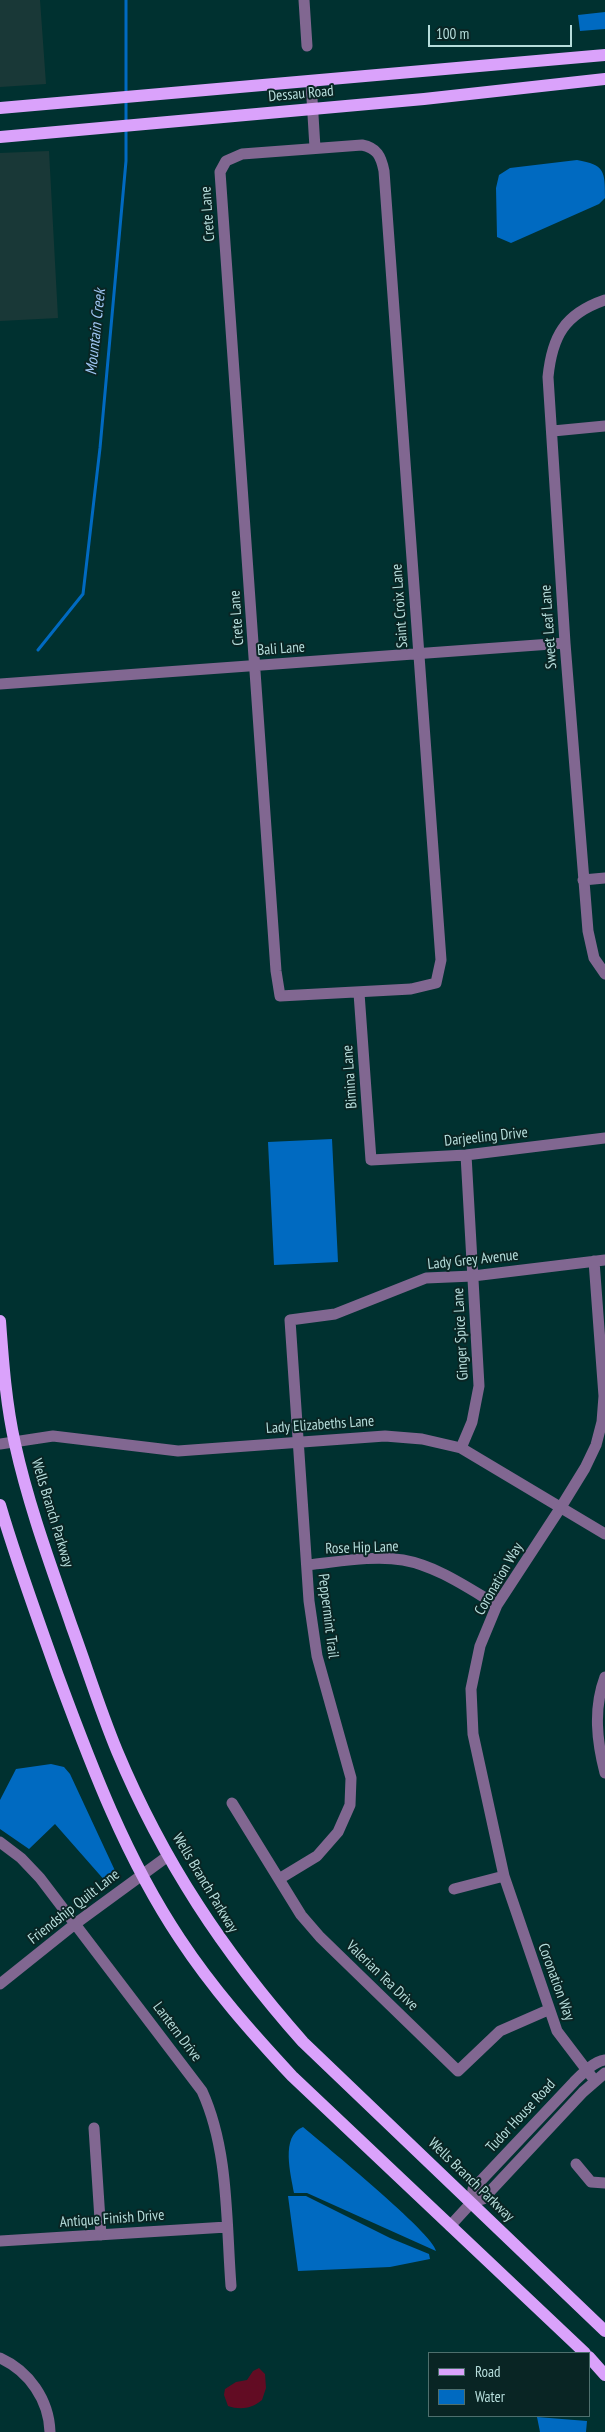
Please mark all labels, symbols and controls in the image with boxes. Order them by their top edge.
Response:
scale bar [430,15,574,47]
text: 100 m [436,24,469,43]
street label: Dessau Road [268,82,334,106]
street label: Crete Lane [197,186,219,242]
water label: Mountain Creek [82,288,110,376]
street label: Saint Croix Lane [388,563,412,649]
street label: Sweet Leaf Lane [537,584,561,670]
street label: Crete Lane [226,590,248,646]
street label: Bali Lane [257,638,305,660]
street label: Bimina Lane [339,1045,361,1109]
street label: Darjeeling Drive [443,1124,529,1150]
street label: Lady Grey Avenue [427,1246,519,1274]
street label: Ginger Spice Lane [450,1287,472,1381]
street label: Lady Elizabeths Lane [265,1412,375,1438]
street label: Wells Branch Parkway [27,1457,77,1569]
street label: Rose Hip Lane [325,1538,399,1558]
street label: Coronation Way [471,1539,527,1619]
street label: Peppermint Trail [314,1573,342,1659]
street label: Wells Branch Parkway [168,1830,242,1936]
street label: Friendship Quilt Lane [25,1866,123,1948]
street label: Valerian Tea Drive [342,1937,422,2015]
street label: Coronation Way [534,1941,578,2023]
street label: Lantern Drive [149,1999,205,2065]
street label: Tudor House Road [483,2076,559,2156]
street label: Wells Branch Parkway [424,2134,518,2226]
street label: Antique Finish Drive [59,2206,165,2232]
legend [428,2352,590,2417]
text: Road [475,2362,501,2381]
text: Water [475,2387,505,2406]

